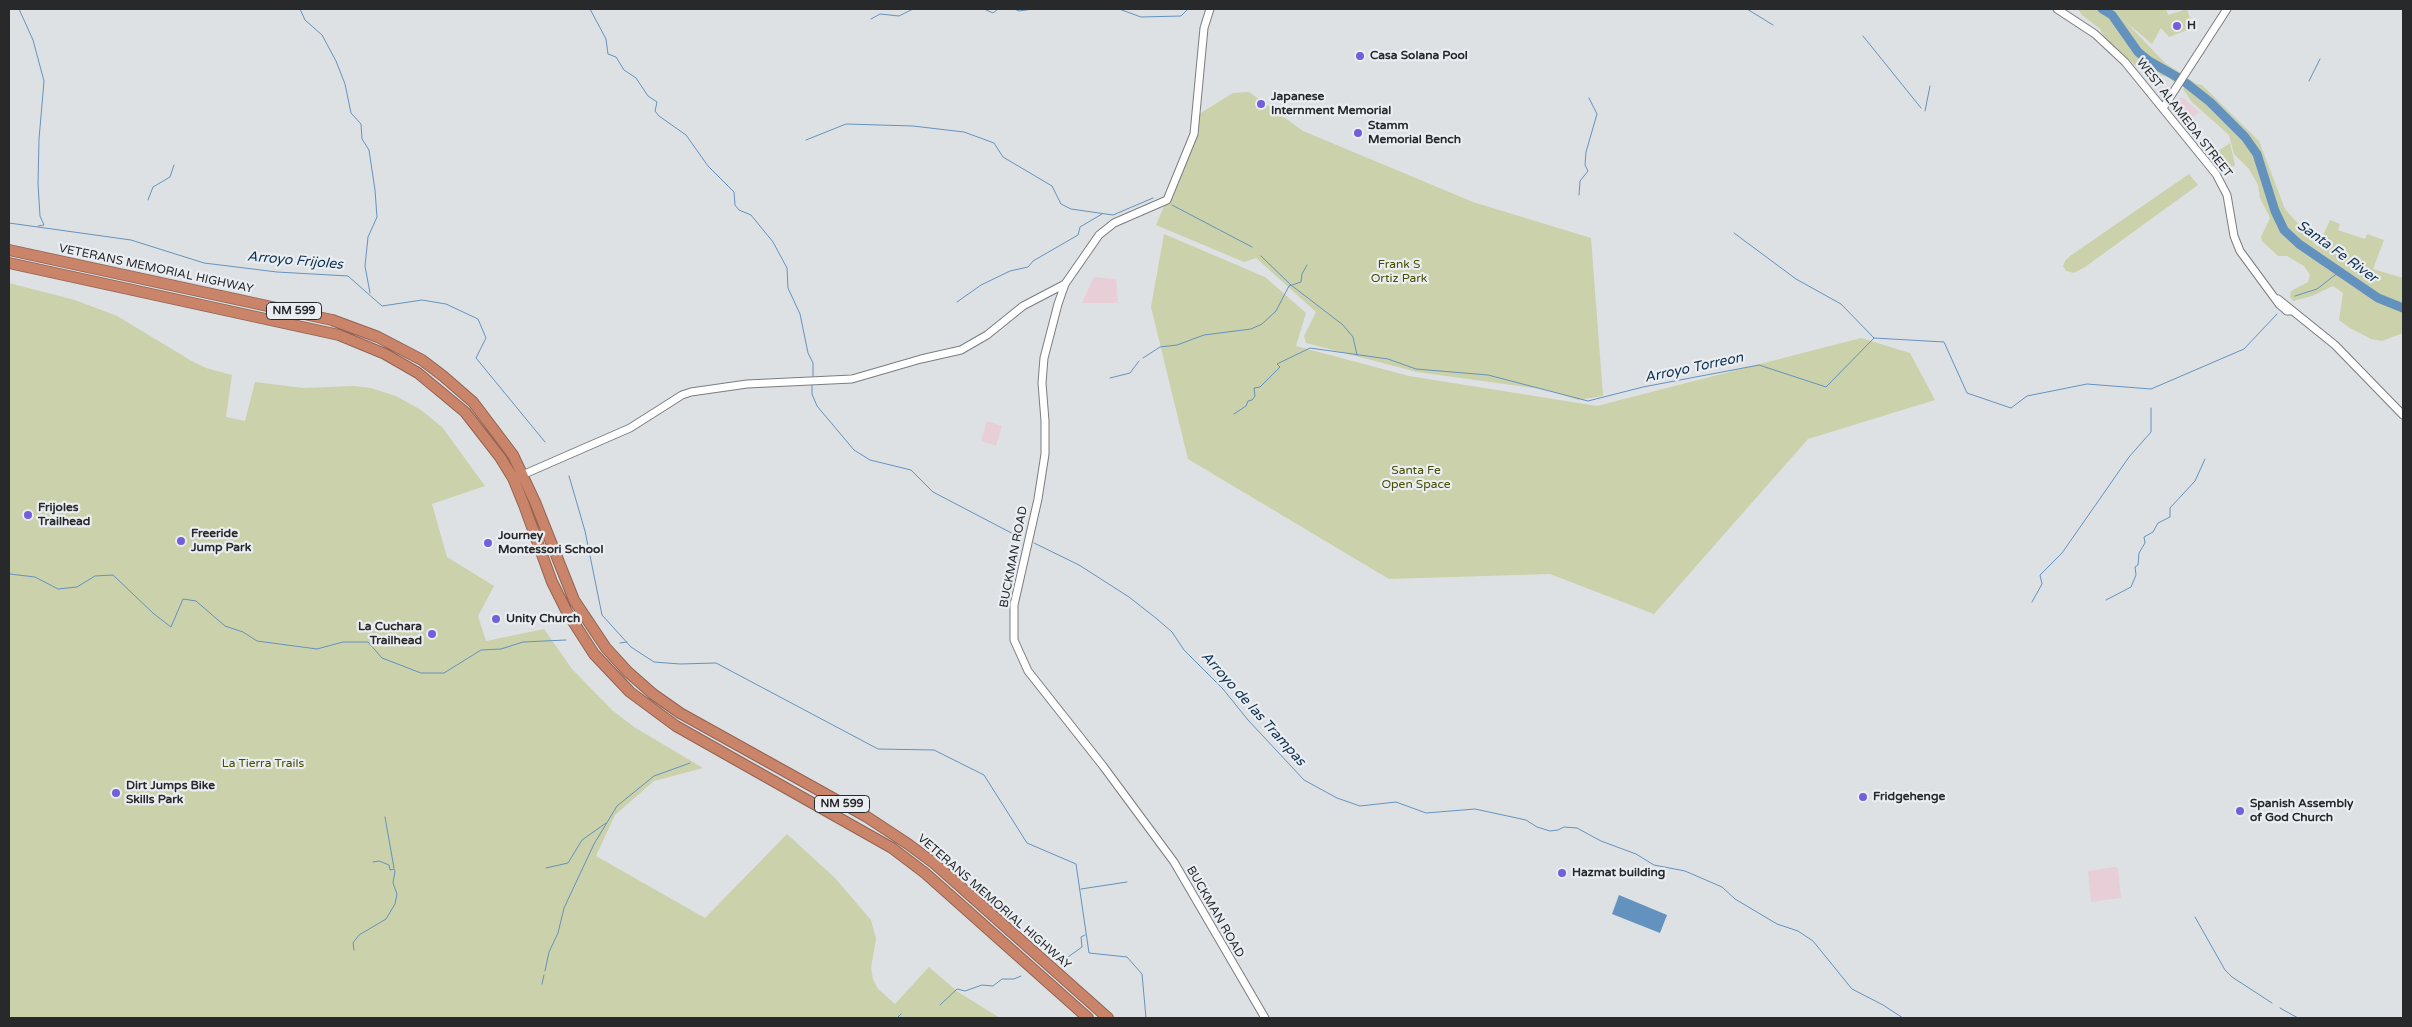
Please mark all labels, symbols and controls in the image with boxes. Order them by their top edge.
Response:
place label: H [2187,19,2196,33]
marker: H [2171,20,2183,32]
place label: Casa Solana Pool [1370,49,1468,63]
marker: Casa Solana Pool [1354,50,1366,62]
street label: WEST ALAMEDA STREET [2133,56,2235,180]
place label: Japanese Internment Memorial [1271,90,1391,118]
marker: Japanese Internment Memorial [1255,98,1267,110]
place label: Stamm Memorial Bench [1368,119,1461,147]
marker: Stamm Memorial Bench [1352,127,1364,139]
water label: Santa Fe River [2294,217,2380,287]
street label: VETERANS MEMORIAL HIGHWAY [57,241,255,297]
water label: Arroyo Frijoles [246,248,344,274]
park label: Frank S Ortiz Park [1371,258,1427,286]
road number: NM 599 [266,302,322,320]
water label: Arroyo Torreon [1643,349,1745,387]
park label: Santa Fe Open Space [1381,464,1451,492]
place label: Frijoles Trailhead [38,501,90,529]
street label: BUCKMAN ROAD [997,505,1031,609]
marker: Frijoles Trailhead [22,509,34,521]
place label: Freeride Jump Park [191,527,251,555]
place label: Journey Montessori School [498,529,603,557]
marker: Freeride Jump Park [175,535,187,547]
marker: Journey Montessori School [482,537,494,549]
place label: Unity Church [506,612,580,626]
marker: Unity Church [490,613,502,625]
place label: La Cuchara Trailhead [358,620,422,648]
marker: La Cuchara Trailhead [426,628,438,640]
water label: Arroyo de las Trampas [1197,648,1309,770]
park label: La Tierra Trails [222,757,304,771]
place label: Dirt Jumps Bike Skills Park [126,779,215,807]
marker: Dirt Jumps Bike Skills Park [110,787,122,799]
place label: Fridgehenge [1873,790,1945,804]
marker: Fridgehenge [1857,791,1869,803]
road number: NM 599 [814,796,870,812]
place label: Spanish Assembly of God Church [2250,797,2353,825]
marker: Spanish Assembly of God Church [2234,805,2246,817]
street label: VETERANS MEMORIAL HIGHWAY [914,831,1074,973]
street label: BUCKMAN ROAD [1183,864,1247,960]
place label: Hazmat building [1572,866,1665,880]
marker: Hazmat building [1556,867,1568,879]

